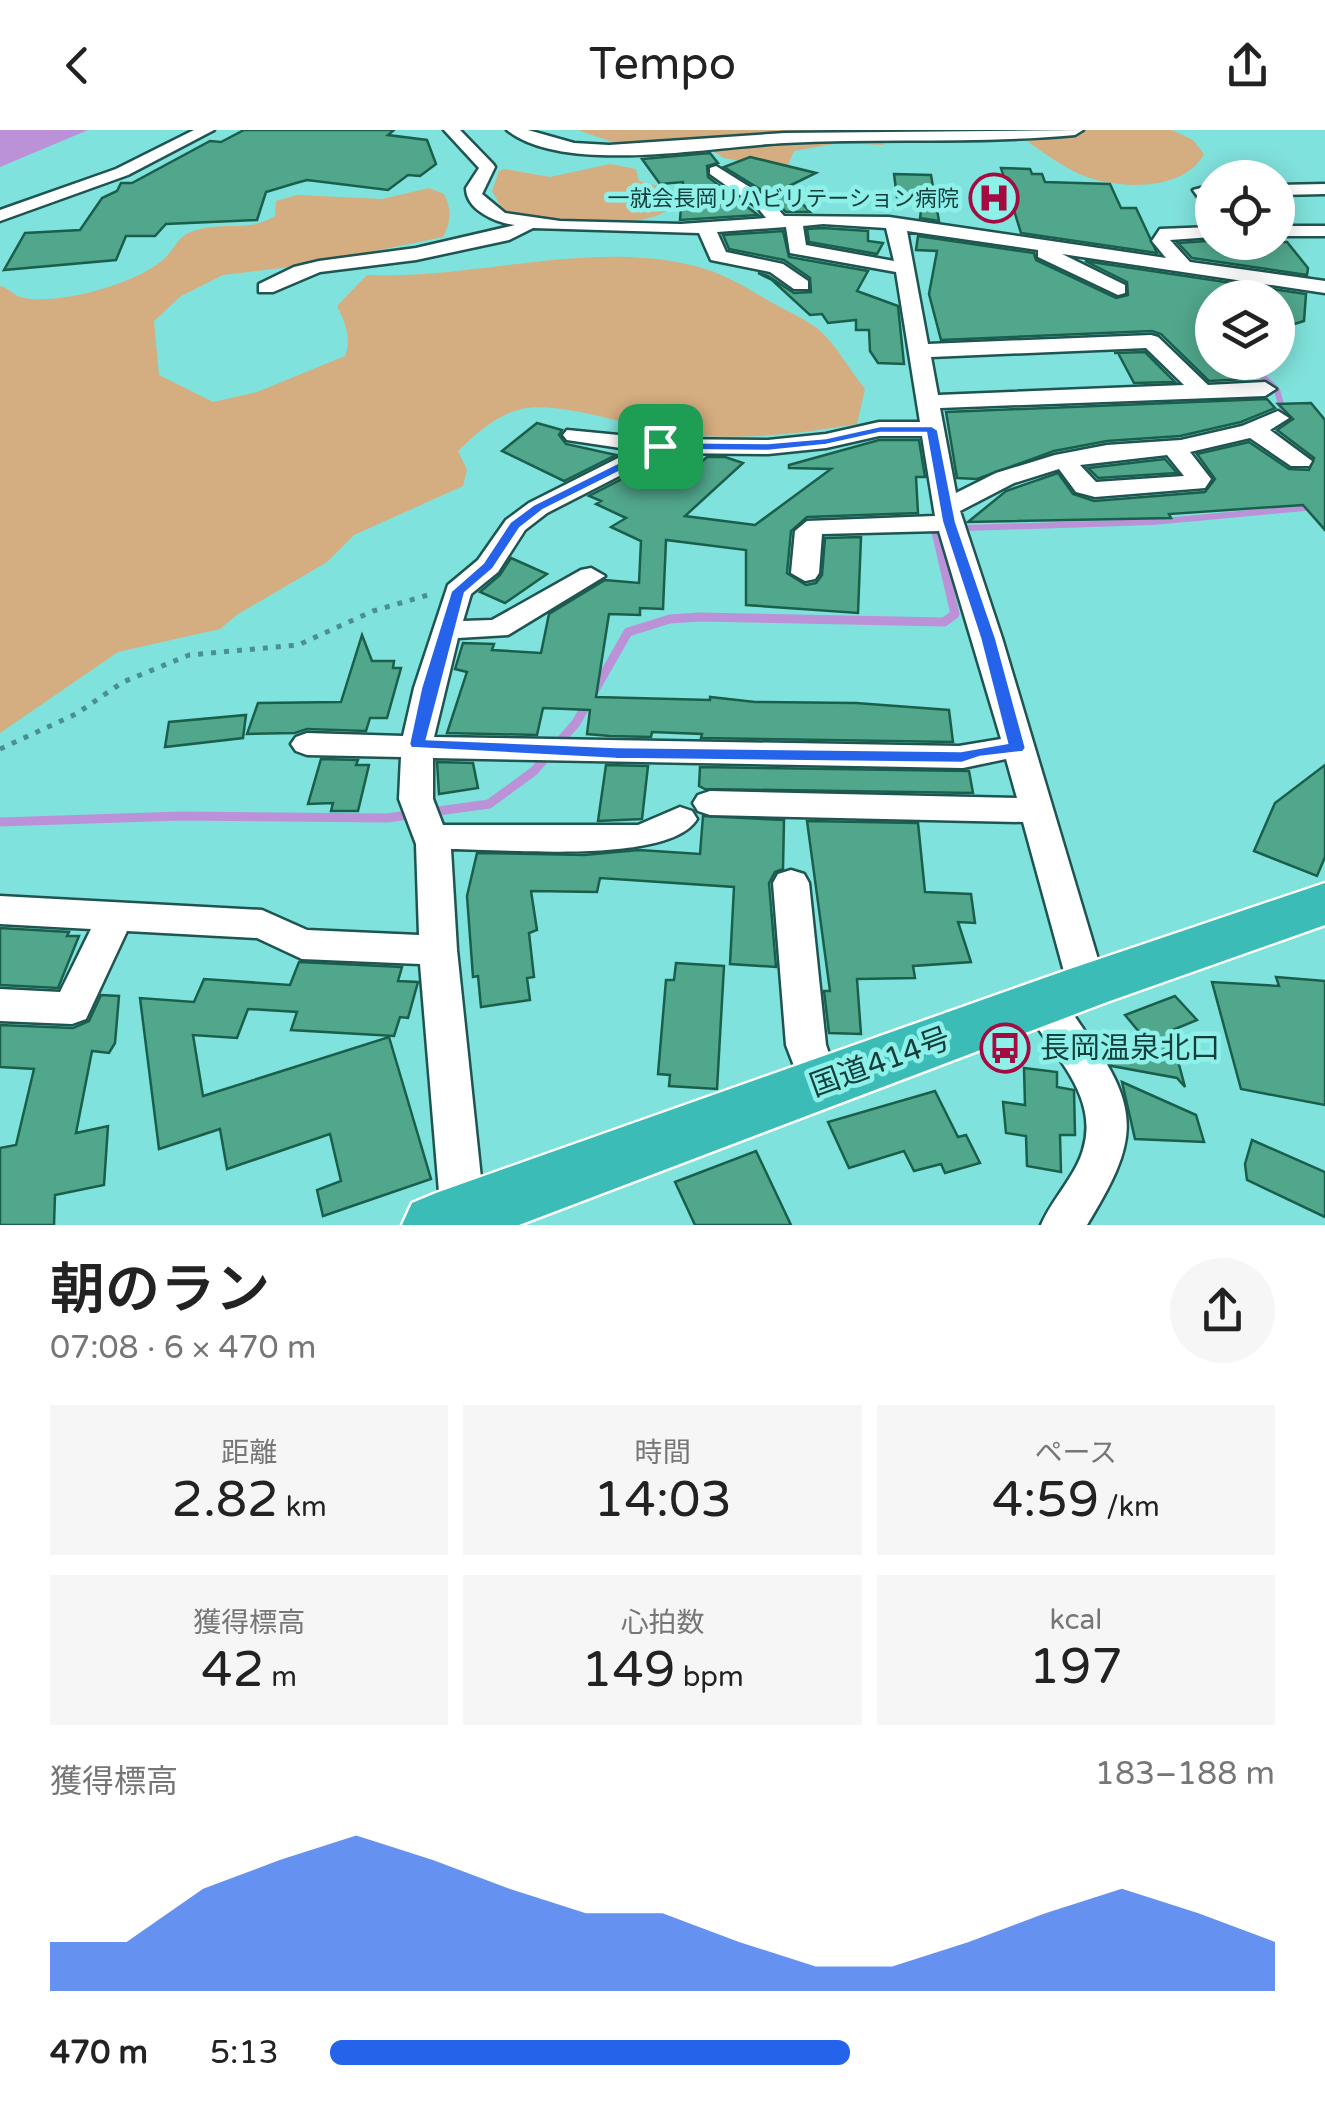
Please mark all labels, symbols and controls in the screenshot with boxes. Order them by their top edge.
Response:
icon: back [50,38,105,93]
text: Tempo [589,38,736,92]
icon: share [1220,38,1275,93]
map controls [1195,160,1295,380]
button: locate [1195,160,1295,260]
hospital icon: 一就会長岡リハビリテーション病院 [968,172,1020,224]
place label: 一就会長岡リハビリテーション病院 [607,186,959,212]
button: layers [1195,280,1295,380]
pin [618,404,703,489]
icon: arrive [633,419,688,474]
street label: 国道414号 [805,1020,955,1105]
bus stop icon: 長岡温泉北口 [979,1022,1031,1074]
place label: 長岡温泉北口 [1040,1030,1220,1067]
text: 朝のラン [50,1258,270,1324]
button: share [1170,1258,1275,1363]
text: 07:08 · 6 × 470 m [50,1329,316,1367]
text: 距離 [221,1436,277,1470]
text: 時間 [634,1436,691,1470]
text: ペース [1035,1436,1117,1470]
text: 2.82 [172,1470,279,1530]
text: 14:03 [593,1470,732,1530]
text: 4:59 [992,1470,1099,1530]
text: km [279,1490,327,1524]
text: /km [1099,1490,1160,1524]
text: kcal [1050,1603,1102,1637]
text: 獲得標高 [193,1606,305,1640]
text: 心拍数 [620,1606,705,1640]
text: 197 [1029,1637,1123,1697]
text: 42 [201,1640,264,1700]
text: 149 [581,1640,675,1700]
text: m [264,1660,297,1694]
text: bpm [675,1660,744,1694]
text: 183–188 m [1095,1755,1275,1793]
text: 獲得標高 [50,1763,178,1801]
text: 470 m [50,2034,148,2072]
text: 5:13 [210,2034,279,2072]

